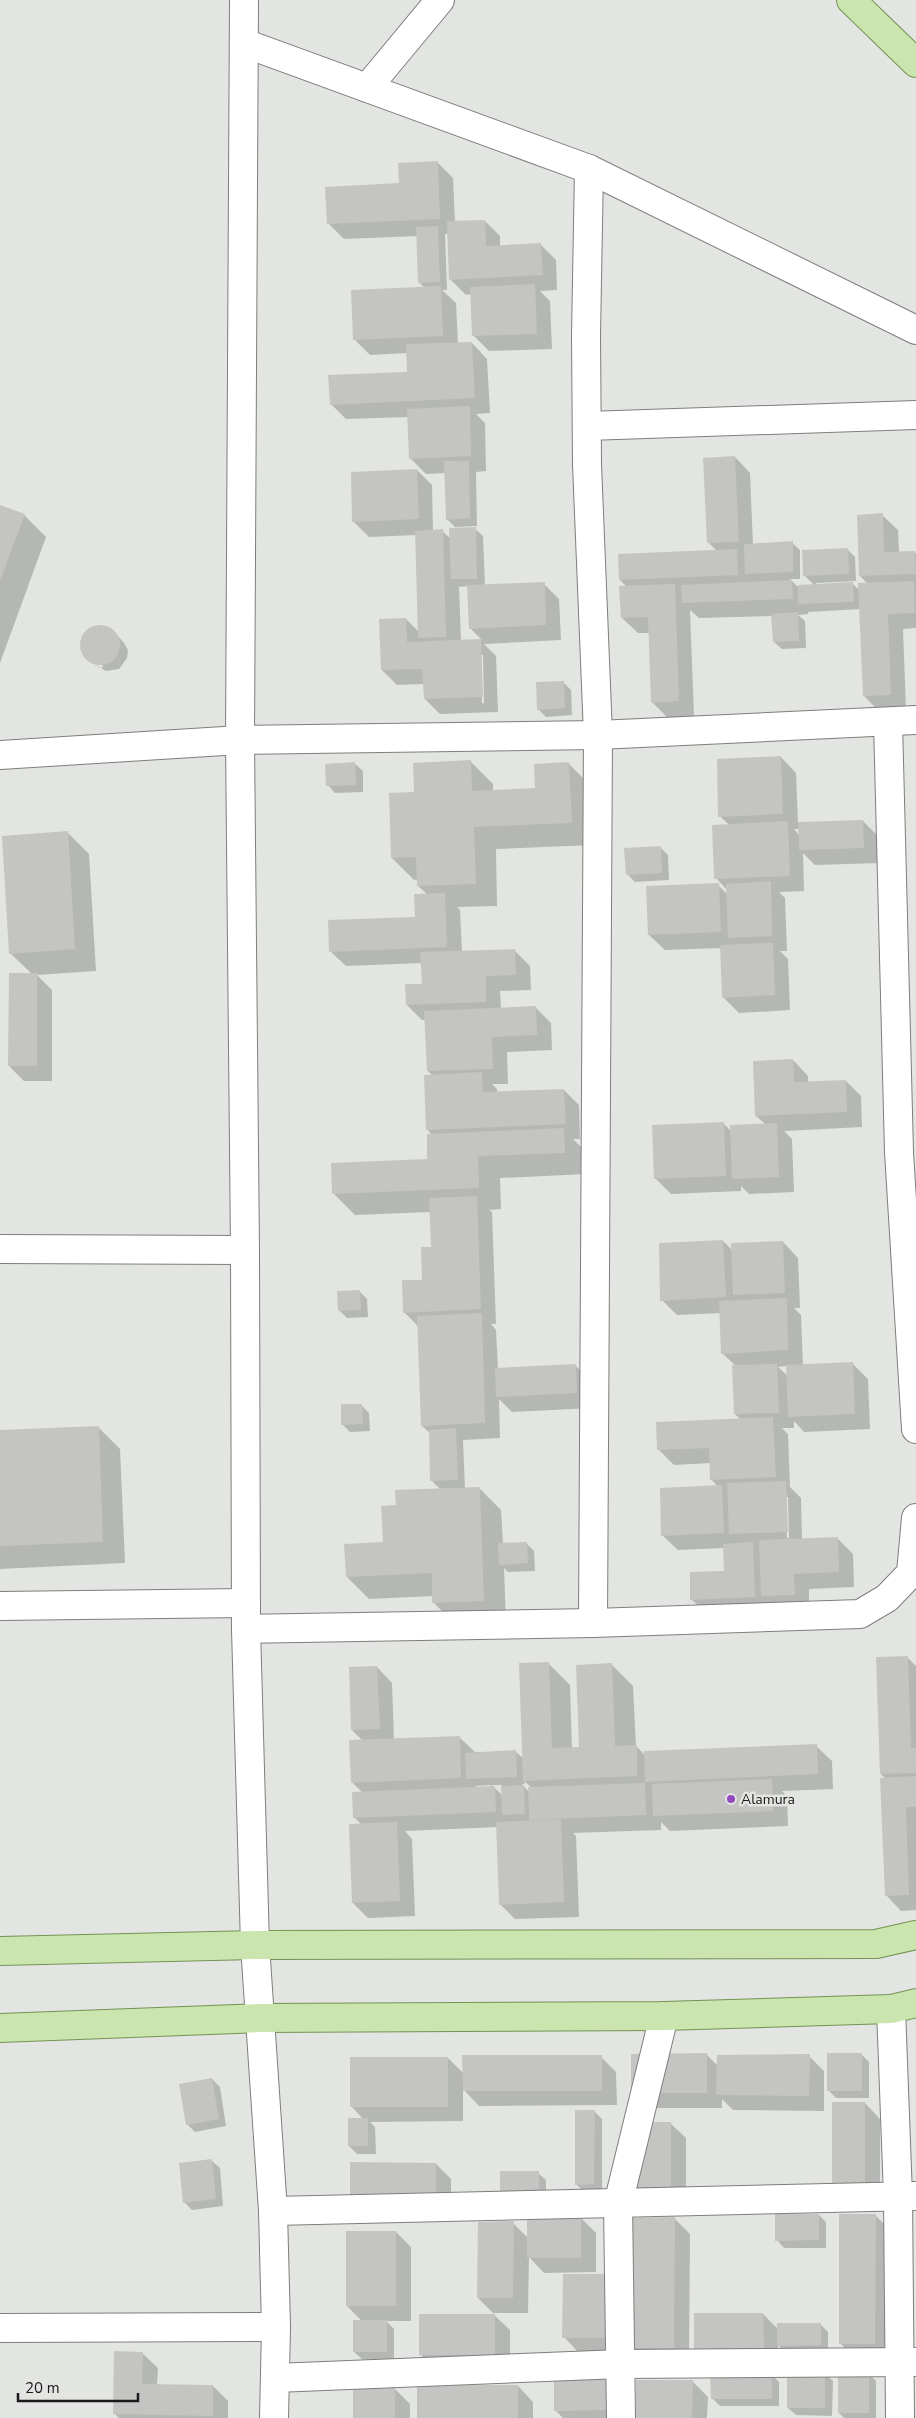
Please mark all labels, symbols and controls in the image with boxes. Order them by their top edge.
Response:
place label: Alamura [741,1790,795,1809]
marker: Alamura [725,1793,737,1805]
scale bar [18,2370,138,2402]
text: 20 m [25,2378,60,2398]

